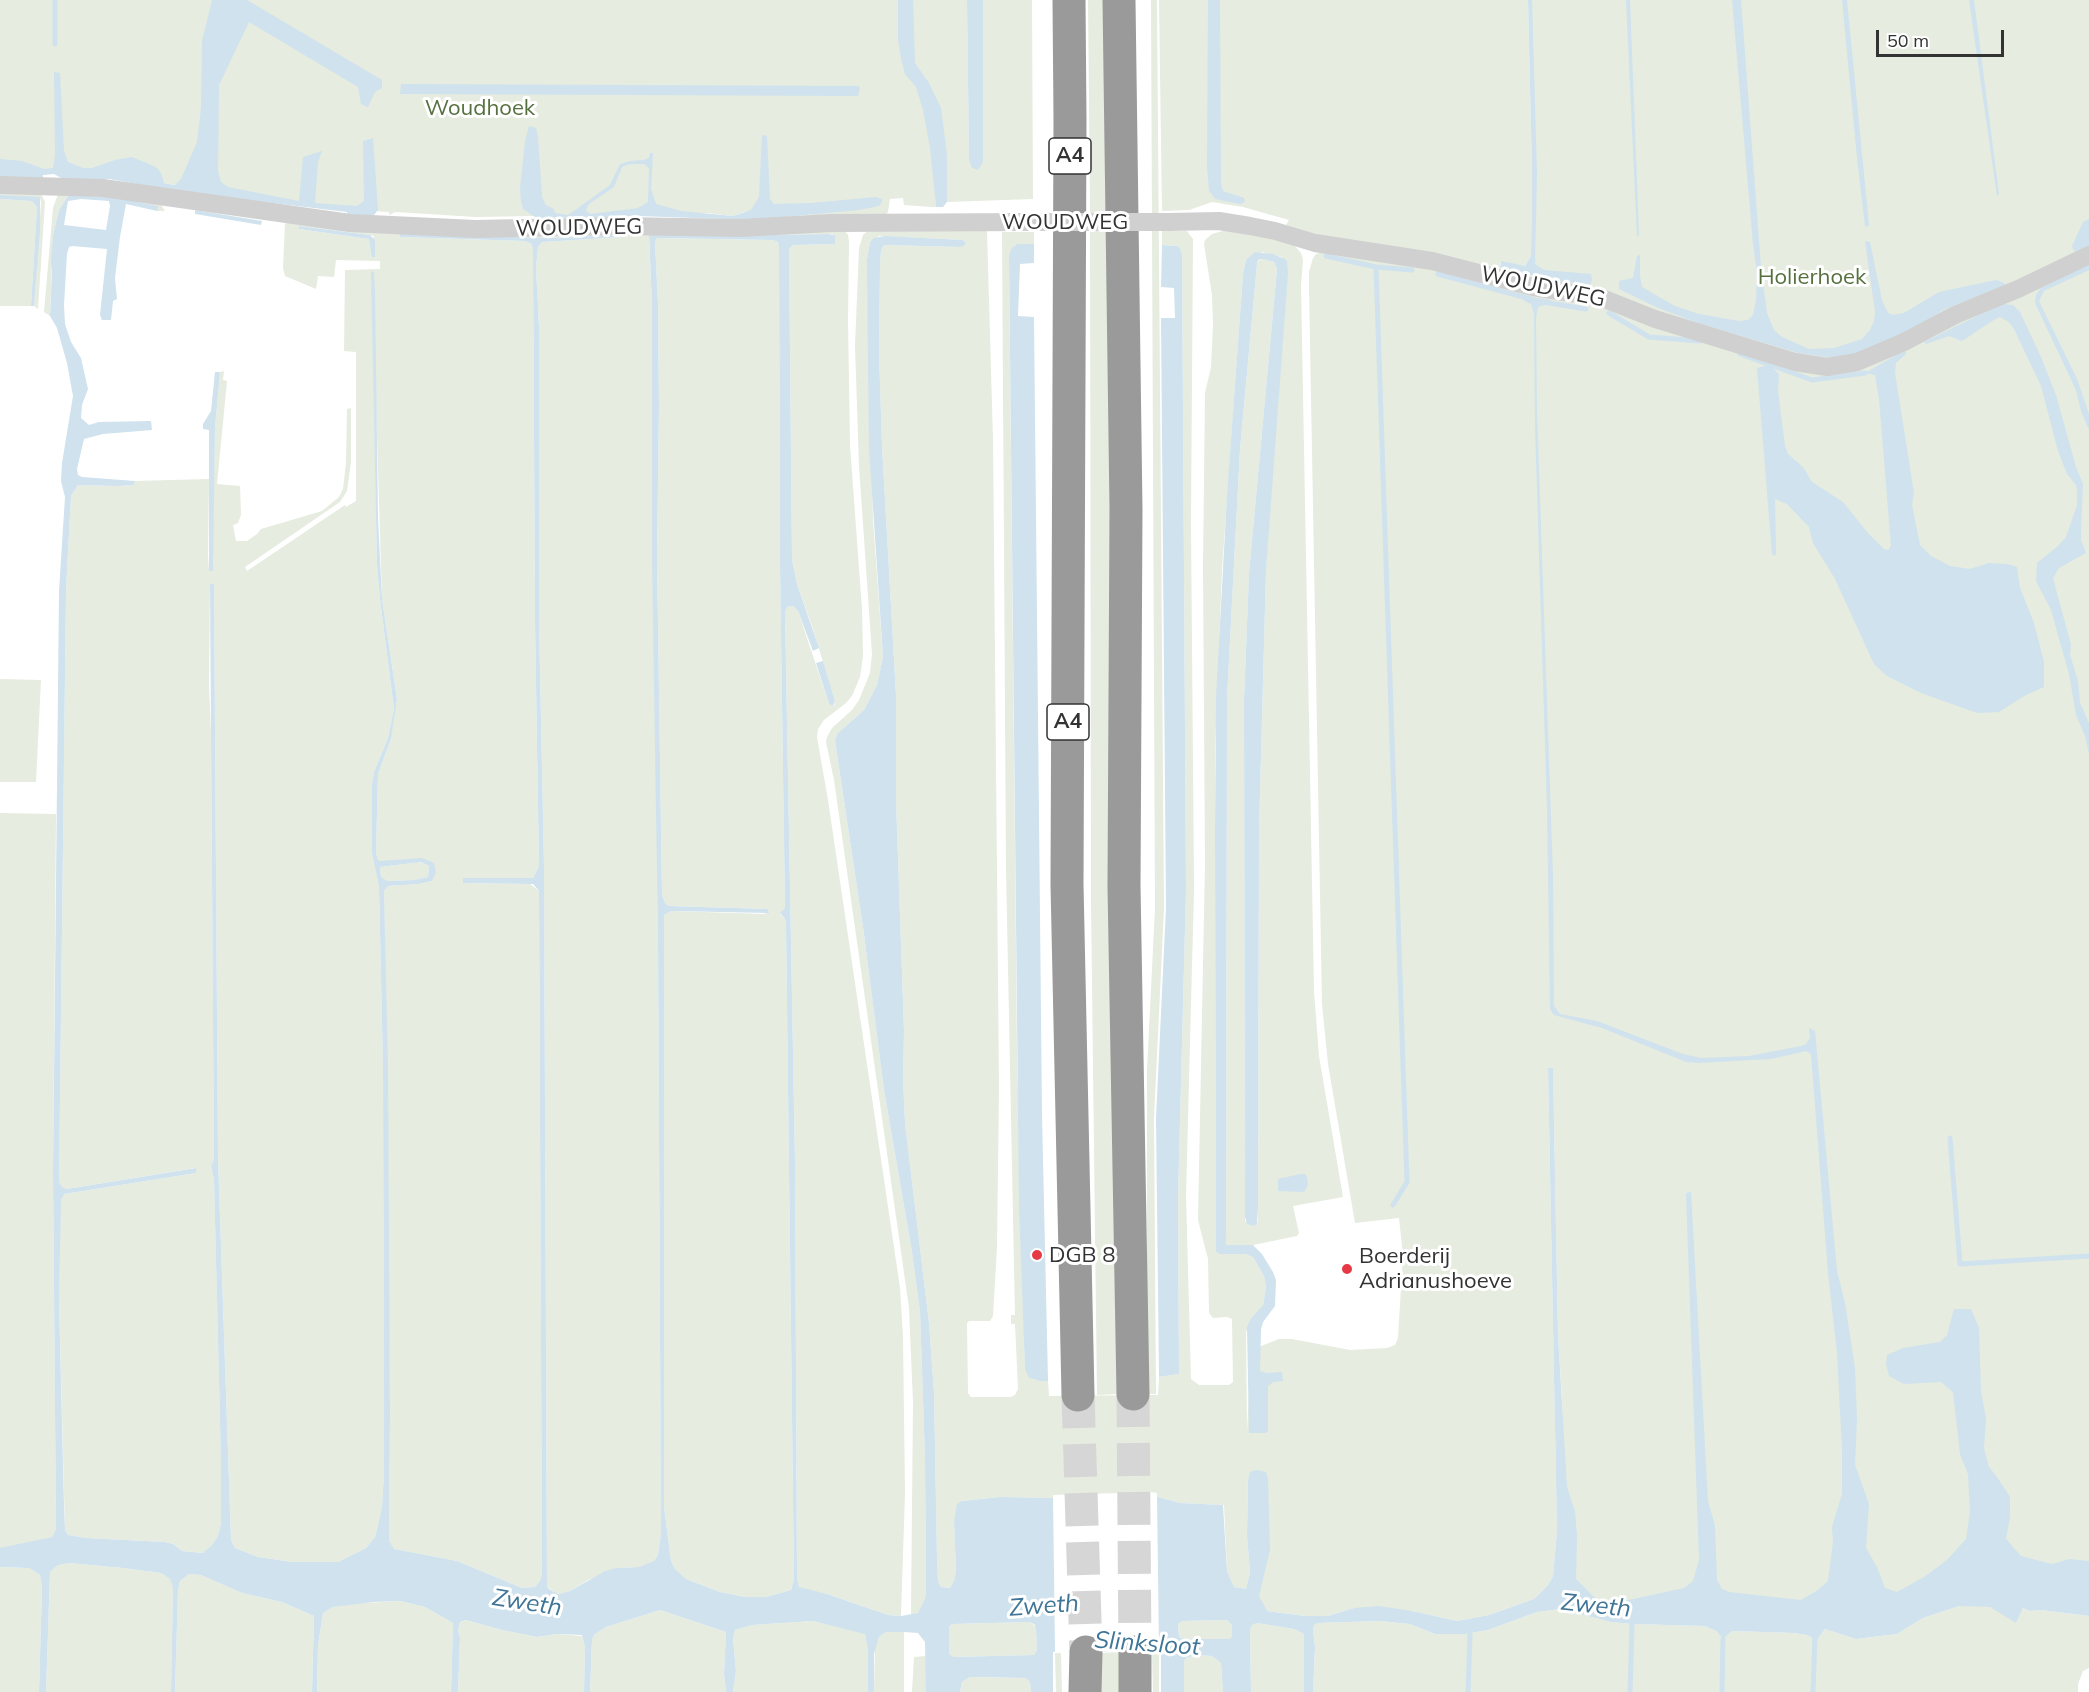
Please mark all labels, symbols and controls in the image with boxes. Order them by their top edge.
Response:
scale bar [1879,18,2006,56]
text: 50 m [1887,29,1929,52]
park label: Woudhoek [425,95,535,121]
road number: A4 [1049,138,1091,174]
street label: WOUDWEG [1002,209,1128,235]
street label: WOUDWEG [515,214,643,242]
street label: WOUDWEG [1478,261,1608,313]
park label: Holierhoek [1758,264,1866,290]
road number: A4 [1047,704,1089,740]
place label: DGB 8 [1049,1242,1115,1268]
place label: Boerderij Adrianushoeve [1359,1243,1512,1294]
marker: DGB 8 [1030,1248,1044,1262]
marker: Boerderij Adrianushoeve [1340,1262,1354,1276]
water label: Zweth [490,1583,564,1623]
water label: Zweth [1560,1588,1632,1624]
water label: Zweth [1008,1589,1080,1623]
water label: Slinksloot [1093,1626,1201,1662]

